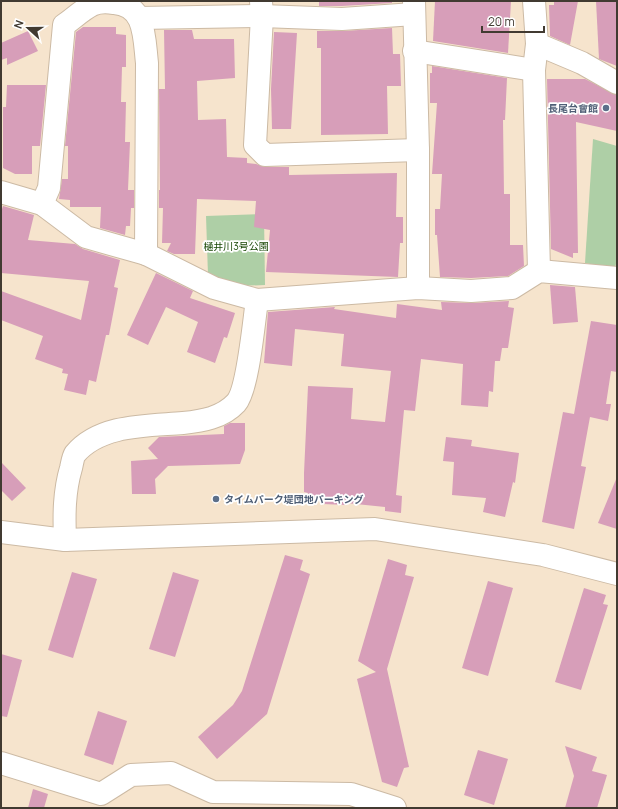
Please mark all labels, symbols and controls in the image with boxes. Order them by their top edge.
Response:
north arrow [8,8,48,48]
scale bar [482,8,544,34]
text: 20 m [488,13,515,30]
text: N [10,18,27,31]
place label: 長尾台會館 [548,101,598,115]
marker: 長尾台會館 [601,103,611,113]
park label: 樋井川3号公園 [203,239,269,253]
place label: タイムパーク堤団地パーキング [224,492,364,506]
marker: タイムパーク堤団地パーキング [211,494,221,504]

